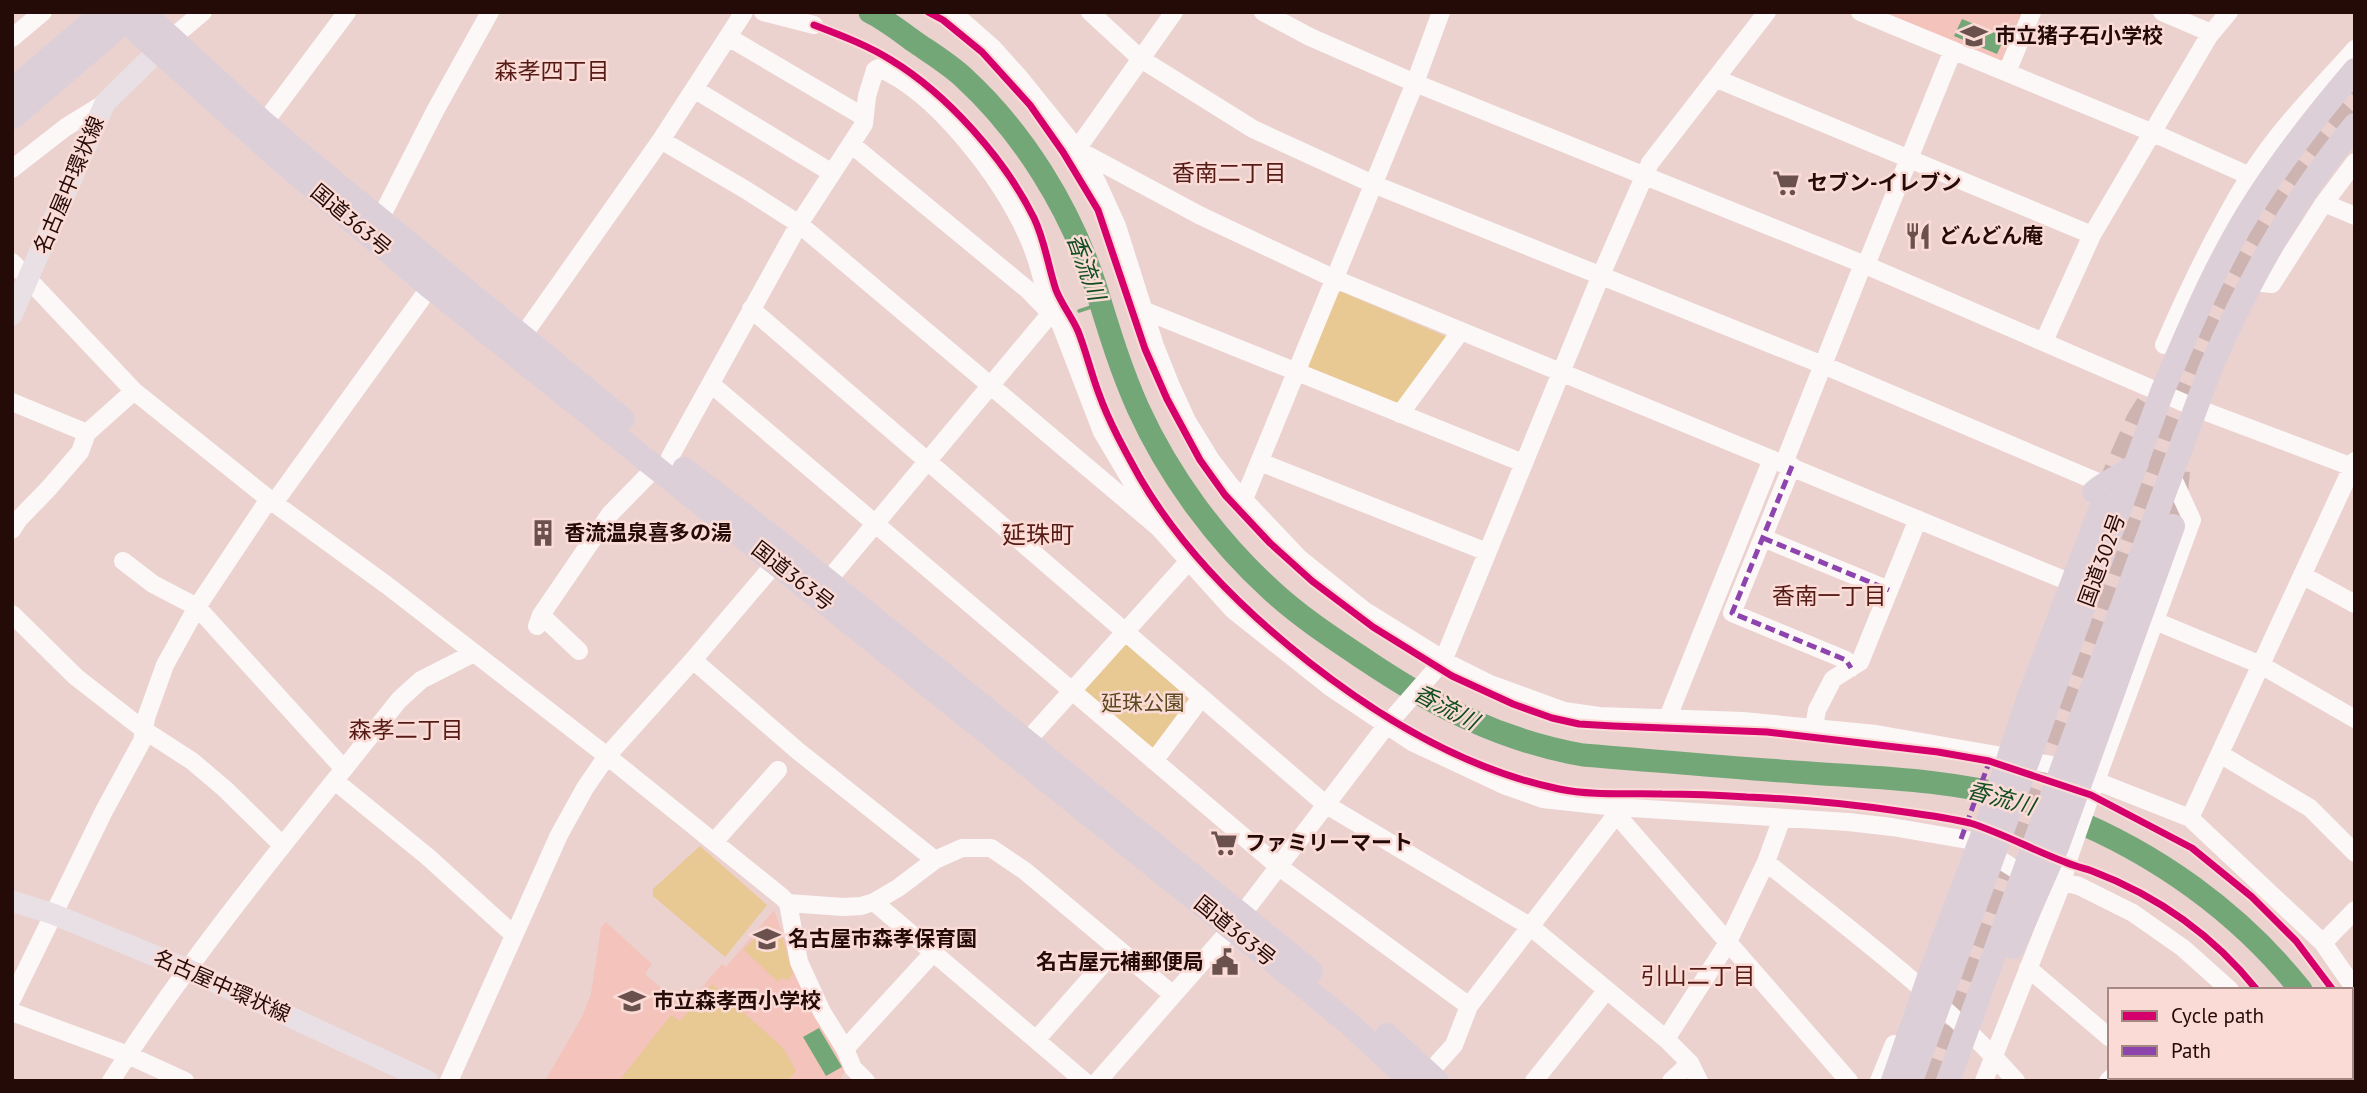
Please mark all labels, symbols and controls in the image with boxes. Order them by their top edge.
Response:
school or university icon: 市立猪子石小学校 [1959,21,1989,51]
place label: 市立猪子石小学校 [1995,22,2163,49]
district label: 森孝四丁目 [495,56,610,85]
street label: 名古屋中環状線 [27,112,110,258]
district label: 香南二丁目 [1172,158,1287,187]
supermarket icon: セブン-イレブン [1771,168,1801,198]
place label: セブン-イレブン [1807,169,1962,196]
street label: 国道363号 [305,178,397,261]
restaurant icon: どんどん庵 [1903,221,1933,251]
place label: どんどん庵 [1939,222,2043,249]
water label: 香流川 [1061,229,1113,307]
street label: 国道302号 [2072,509,2131,610]
building icon: 香流温泉喜多の湯 [528,518,558,548]
place label: 香流温泉喜多の湯 [564,519,732,546]
district label: 延珠町 [1002,519,1074,550]
street label: 国道363号 [747,535,840,616]
district label: 香南一丁目 [1772,581,1887,610]
water label: 香流川 [1409,678,1486,737]
park label: 延珠公園 [1101,689,1185,716]
district label: 森孝二丁目 [349,715,464,744]
water label: 香流川 [1964,775,2041,821]
supermarket icon: ファミリーマート [1209,828,1239,858]
place label: ファミリーマート [1245,829,1413,856]
street label: 国道363号 [1189,889,1282,972]
school or university icon: 名古屋市森孝保育園 [752,924,782,954]
place label: 名古屋市森孝保育園 [788,925,977,952]
street label: 名古屋中環状線 [150,943,295,1028]
public building icon: 名古屋元補郵便局 [1210,947,1240,977]
place label: 名古屋元補郵便局 [1036,948,1204,975]
district label: 引山二丁目 [1641,961,1756,990]
school or university icon: 市立森孝西小学校 [617,986,647,1016]
place label: 市立森孝西小学校 [653,987,821,1014]
legend [2108,988,2353,1079]
text: Cycle path [2171,1002,2264,1029]
text: Path [2171,1037,2211,1064]

